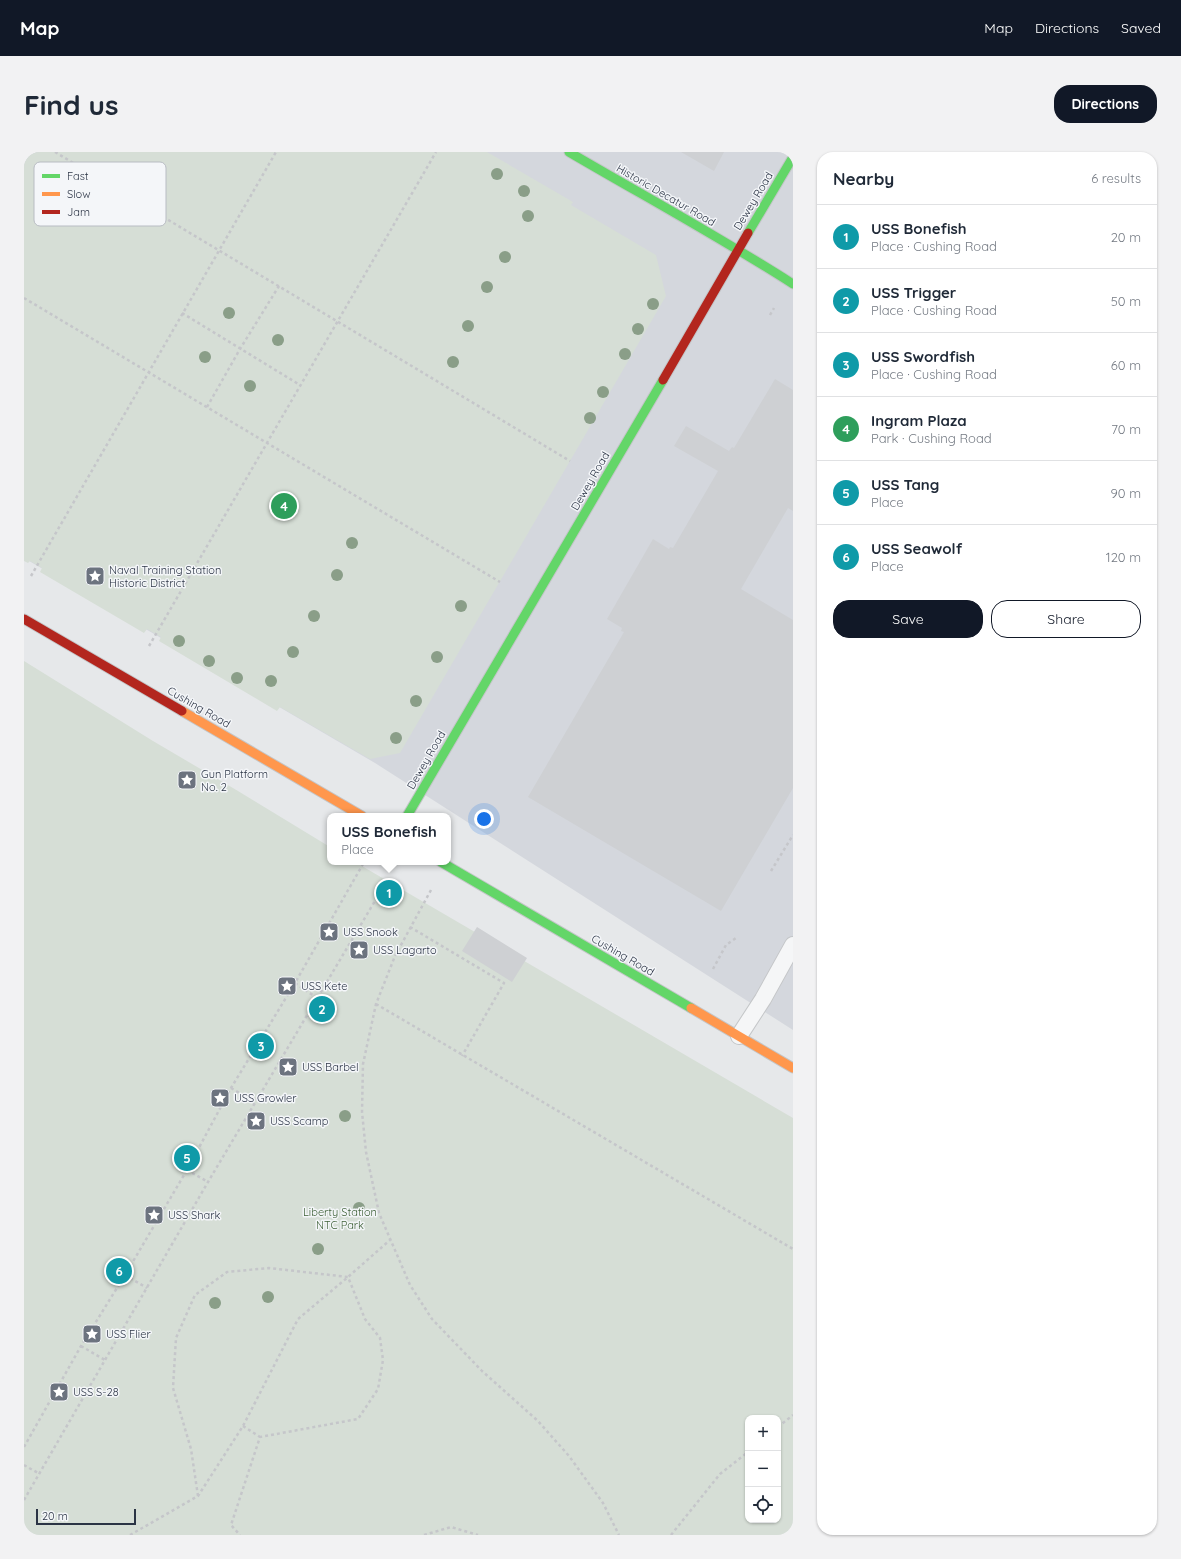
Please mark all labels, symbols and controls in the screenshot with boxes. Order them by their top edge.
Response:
text: Map [20,16,59,40]
text: Map [984,19,1013,37]
text: Directions [1035,19,1099,37]
text: Saved [1121,19,1161,37]
button: Directions [1054,85,1157,123]
text: Find us [24,87,118,122]
street label: Historic Decatur Road [614,161,718,229]
legend [34,162,166,226]
text: Nearby [833,168,894,189]
text: Fast [67,169,89,183]
street label: Dewey Road [730,169,776,233]
text: 6 results [1091,170,1141,186]
text: Slow [67,187,91,201]
text: Jam [67,205,90,219]
text: USS Bonefish [871,219,967,238]
text: 1 [843,229,849,245]
text: 20 m [1111,229,1141,245]
text: Place · Cushing Road [871,238,997,254]
text: USS Trigger [871,283,956,302]
text: 2 [842,293,850,309]
text: 50 m [1111,293,1141,309]
text: Place · Cushing Road [871,302,997,318]
text: USS Swordfish [871,347,975,366]
text: 3 [843,357,849,373]
text: 60 m [1111,357,1141,373]
text: Place · Cushing Road [871,366,997,382]
text: Ingram Plaza [871,411,967,430]
text: 4 [842,421,850,437]
text: 70 m [1111,421,1141,437]
text: Park · Cushing Road [871,430,992,446]
street label: Dewey Road [568,449,612,513]
text: USS Tang [871,475,939,494]
text: 5 [842,485,850,501]
text: 90 m [1111,485,1141,501]
pin: 4 [271,491,297,521]
text: Place [871,494,904,510]
text: USS Seawolf [871,539,962,558]
text: 6 [842,549,850,565]
text: 120 m [1106,549,1141,565]
text: Place [871,558,904,574]
place label: Naval Training Station Historic District [109,563,221,590]
place icon: Naval Training Station Historic District [84,565,106,587]
button: Save [833,600,983,638]
button: Share [991,600,1141,638]
street label: Cushing Road [165,683,233,731]
street label: Dewey Road [404,728,448,792]
place label: Gun Platform No. 2 [201,767,268,794]
place icon: Gun Platform No. 2 [176,769,198,791]
your location [474,809,494,829]
popup [327,813,451,865]
text: USS Bonefish [341,822,437,841]
text: Place [341,841,374,857]
pin: 1 [376,878,402,908]
place icon: USS Snook [318,921,340,943]
place label: USS Snook [343,925,398,939]
street label: Cushing Road [589,931,657,979]
place icon: USS Lagarto [348,939,370,961]
place label: USS Lagarto [373,943,437,957]
place icon: USS Kete [276,975,298,997]
place label: USS Kete [301,979,347,993]
pin: 2 [309,994,335,1024]
pin: 3 [248,1031,274,1061]
place icon: USS Barbel [277,1056,299,1078]
place label: USS Barbel [302,1060,359,1074]
place icon: USS Growler [209,1087,231,1109]
place label: USS Growler [234,1091,297,1105]
place icon: USS Scamp [245,1110,267,1132]
place label: USS Scamp [270,1114,329,1128]
pin: 5 [174,1143,200,1173]
place icon: USS Shark [143,1204,165,1226]
park label: Liberty Station NTC Park [303,1205,377,1232]
place label: USS Shark [168,1208,220,1222]
pin: 6 [106,1256,132,1286]
place icon: USS Flier [81,1323,103,1345]
place label: USS Flier [106,1327,151,1341]
place icon: USS S-28 [48,1381,70,1403]
place label: USS S-28 [73,1385,119,1399]
map controls [745,1415,781,1523]
button: + [745,1415,781,1451]
button: − [745,1451,781,1487]
button: locate [745,1487,781,1523]
scale bar [36,1507,136,1526]
text: 20 m [42,1509,68,1523]

